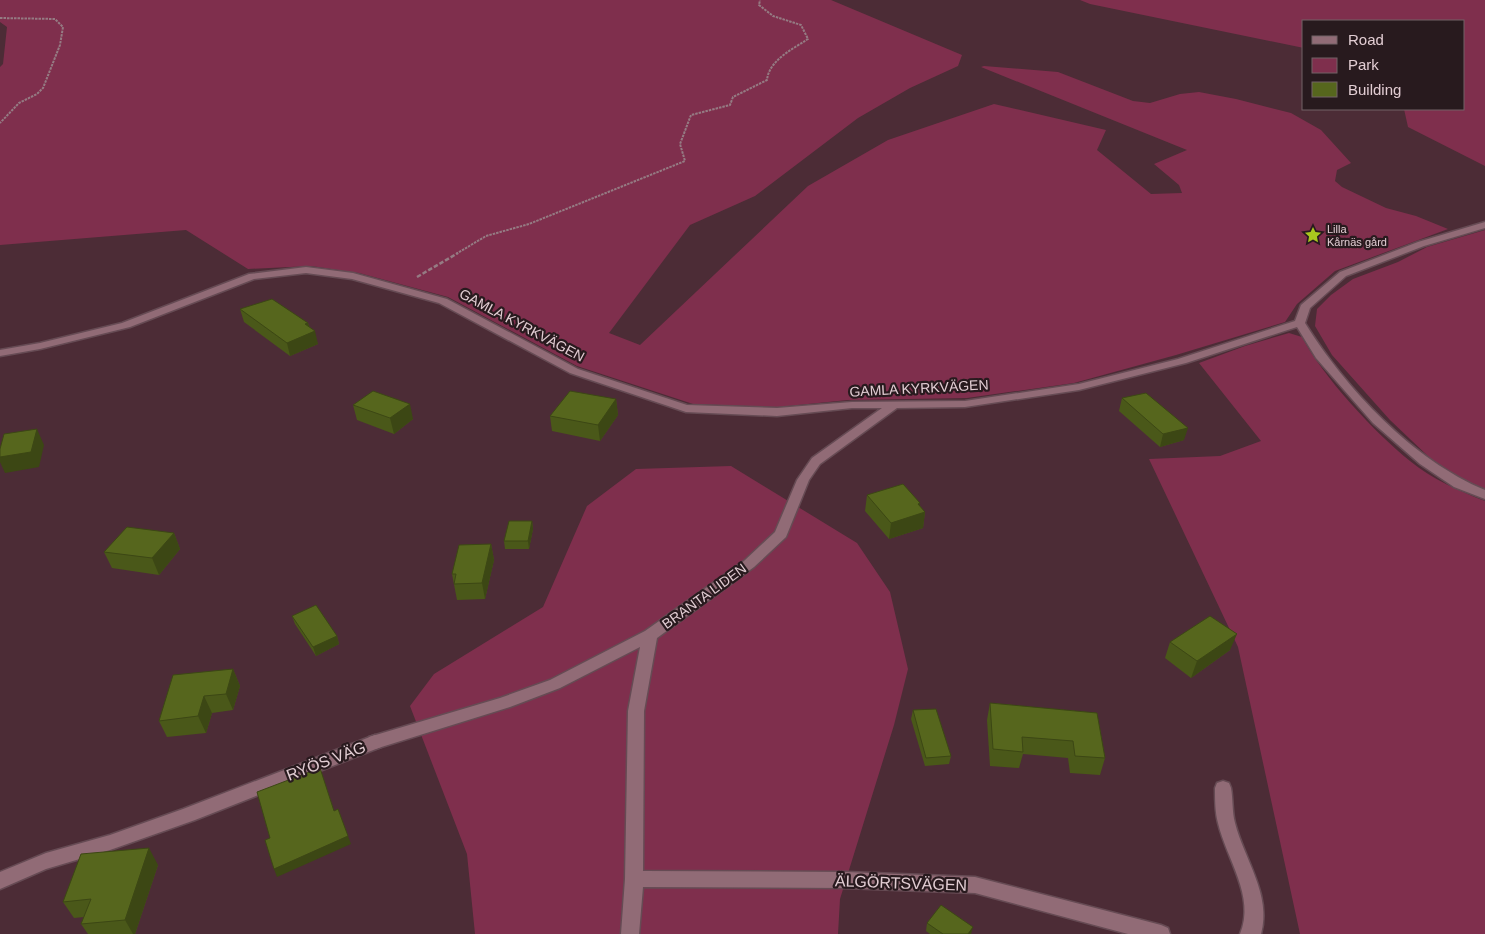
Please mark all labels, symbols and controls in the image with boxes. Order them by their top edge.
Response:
legend [1302,20,1465,110]
text: Road [1348,31,1384,48]
text: Park [1348,56,1379,73]
text: Building [1348,81,1401,98]
place label: Lilla Kårnäs gård [1327,223,1387,248]
place icon: Lilla Kårnäs gård [1303,225,1323,245]
street label: GAMLA KYRKVÄGEN [457,285,587,365]
street label: GAMLA KYRKVÄGEN [849,376,989,400]
street label: BRANTA LIDEN [659,560,749,632]
street label: RYÖS VÄG [284,738,368,784]
street label: ÄLGÖRTSVÄGEN [835,872,967,894]

